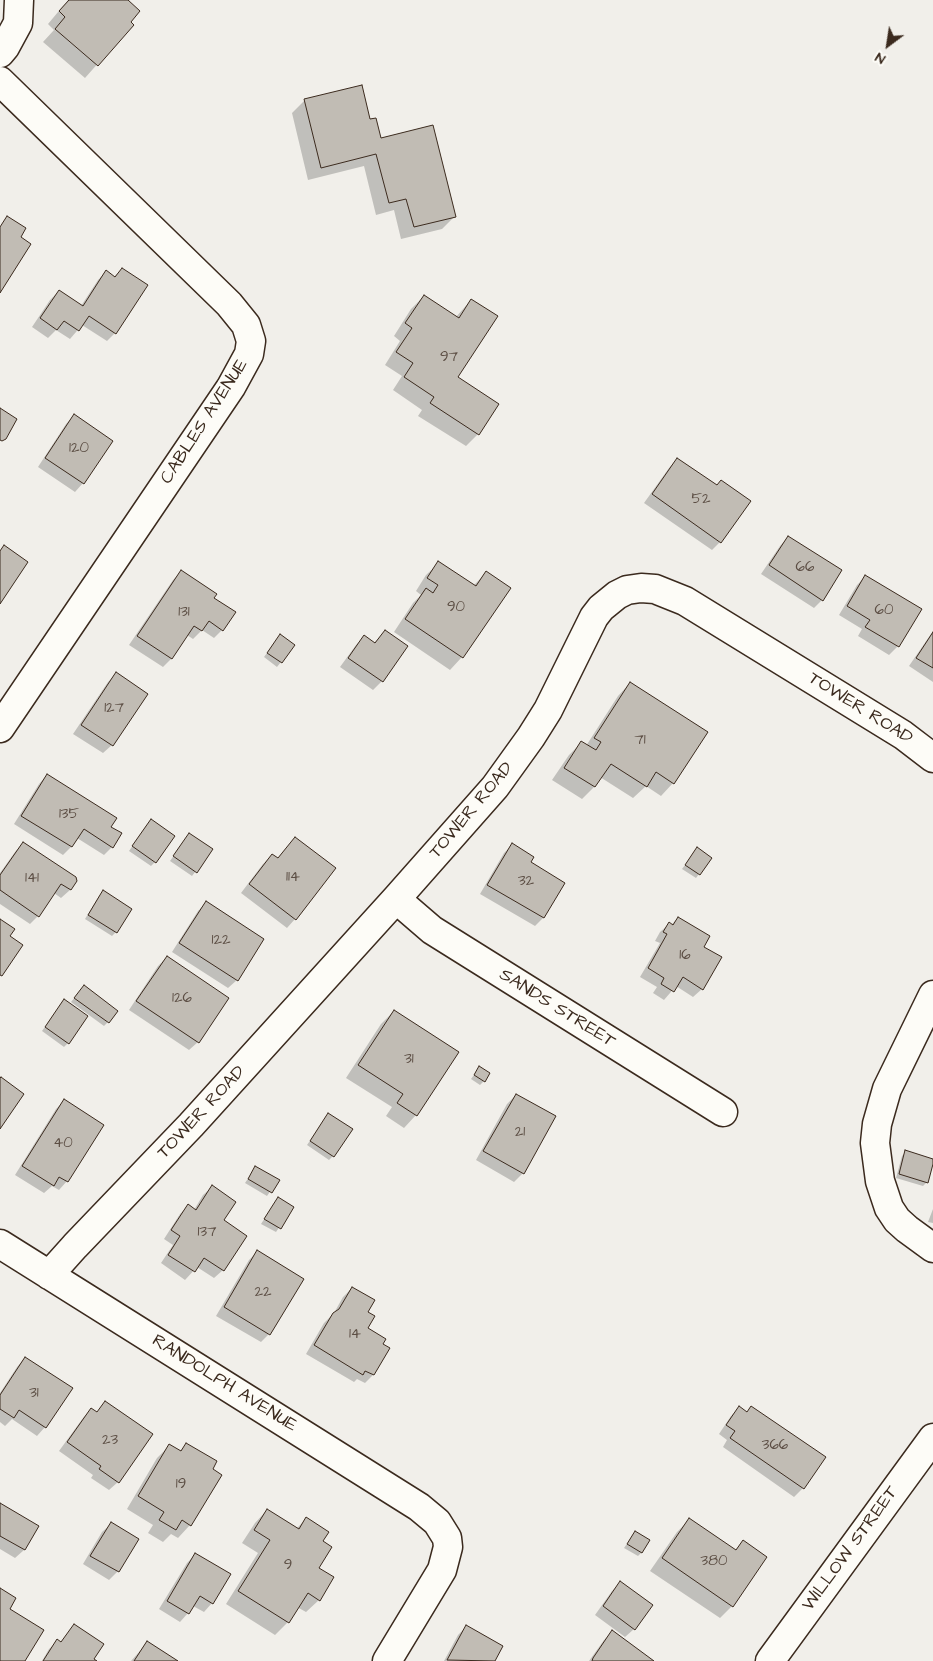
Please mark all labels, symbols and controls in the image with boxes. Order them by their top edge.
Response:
north arrow [863,20,913,70]
text: N [871,47,889,69]
house number: 97 [440,349,458,367]
street label: CABLES AVENUE [157,356,253,488]
house number: 120 [69,440,89,458]
house number: 52 [691,491,711,509]
house number: 66 [796,559,814,577]
house number: 90 [447,599,465,617]
house number: 60 [875,602,893,620]
house number: 131 [178,604,190,622]
street label: TOWER ROAD [804,668,916,750]
house number: 127 [104,700,124,718]
house number: 71 [634,732,646,750]
street label: TOWER ROAD [425,758,519,864]
house number: 135 [59,806,79,824]
house number: 114 [286,869,300,887]
house number: 141 [25,870,39,888]
house number: 32 [518,873,534,891]
house number: 122 [211,932,231,950]
house number: 16 [679,947,691,965]
street label: SANDS STREET [495,965,619,1053]
house number: 126 [172,990,192,1008]
house number: 31 [404,1051,414,1069]
street label: TOWER ROAD [154,1062,250,1164]
house number: 21 [515,1124,525,1142]
house number: 40 [53,1135,73,1153]
house number: 137 [198,1224,216,1242]
house number: 22 [254,1284,272,1302]
house number: 14 [349,1326,361,1344]
street label: RANDOLPH AVENUE [147,1331,301,1437]
house number: 31 [29,1385,39,1403]
house number: 23 [102,1432,118,1450]
house number: 366 [762,1437,788,1455]
house number: 19 [176,1476,186,1494]
street label: WILLOW STREET [799,1482,903,1616]
house number: 380 [701,1553,727,1571]
house number: 9 [284,1557,292,1575]

